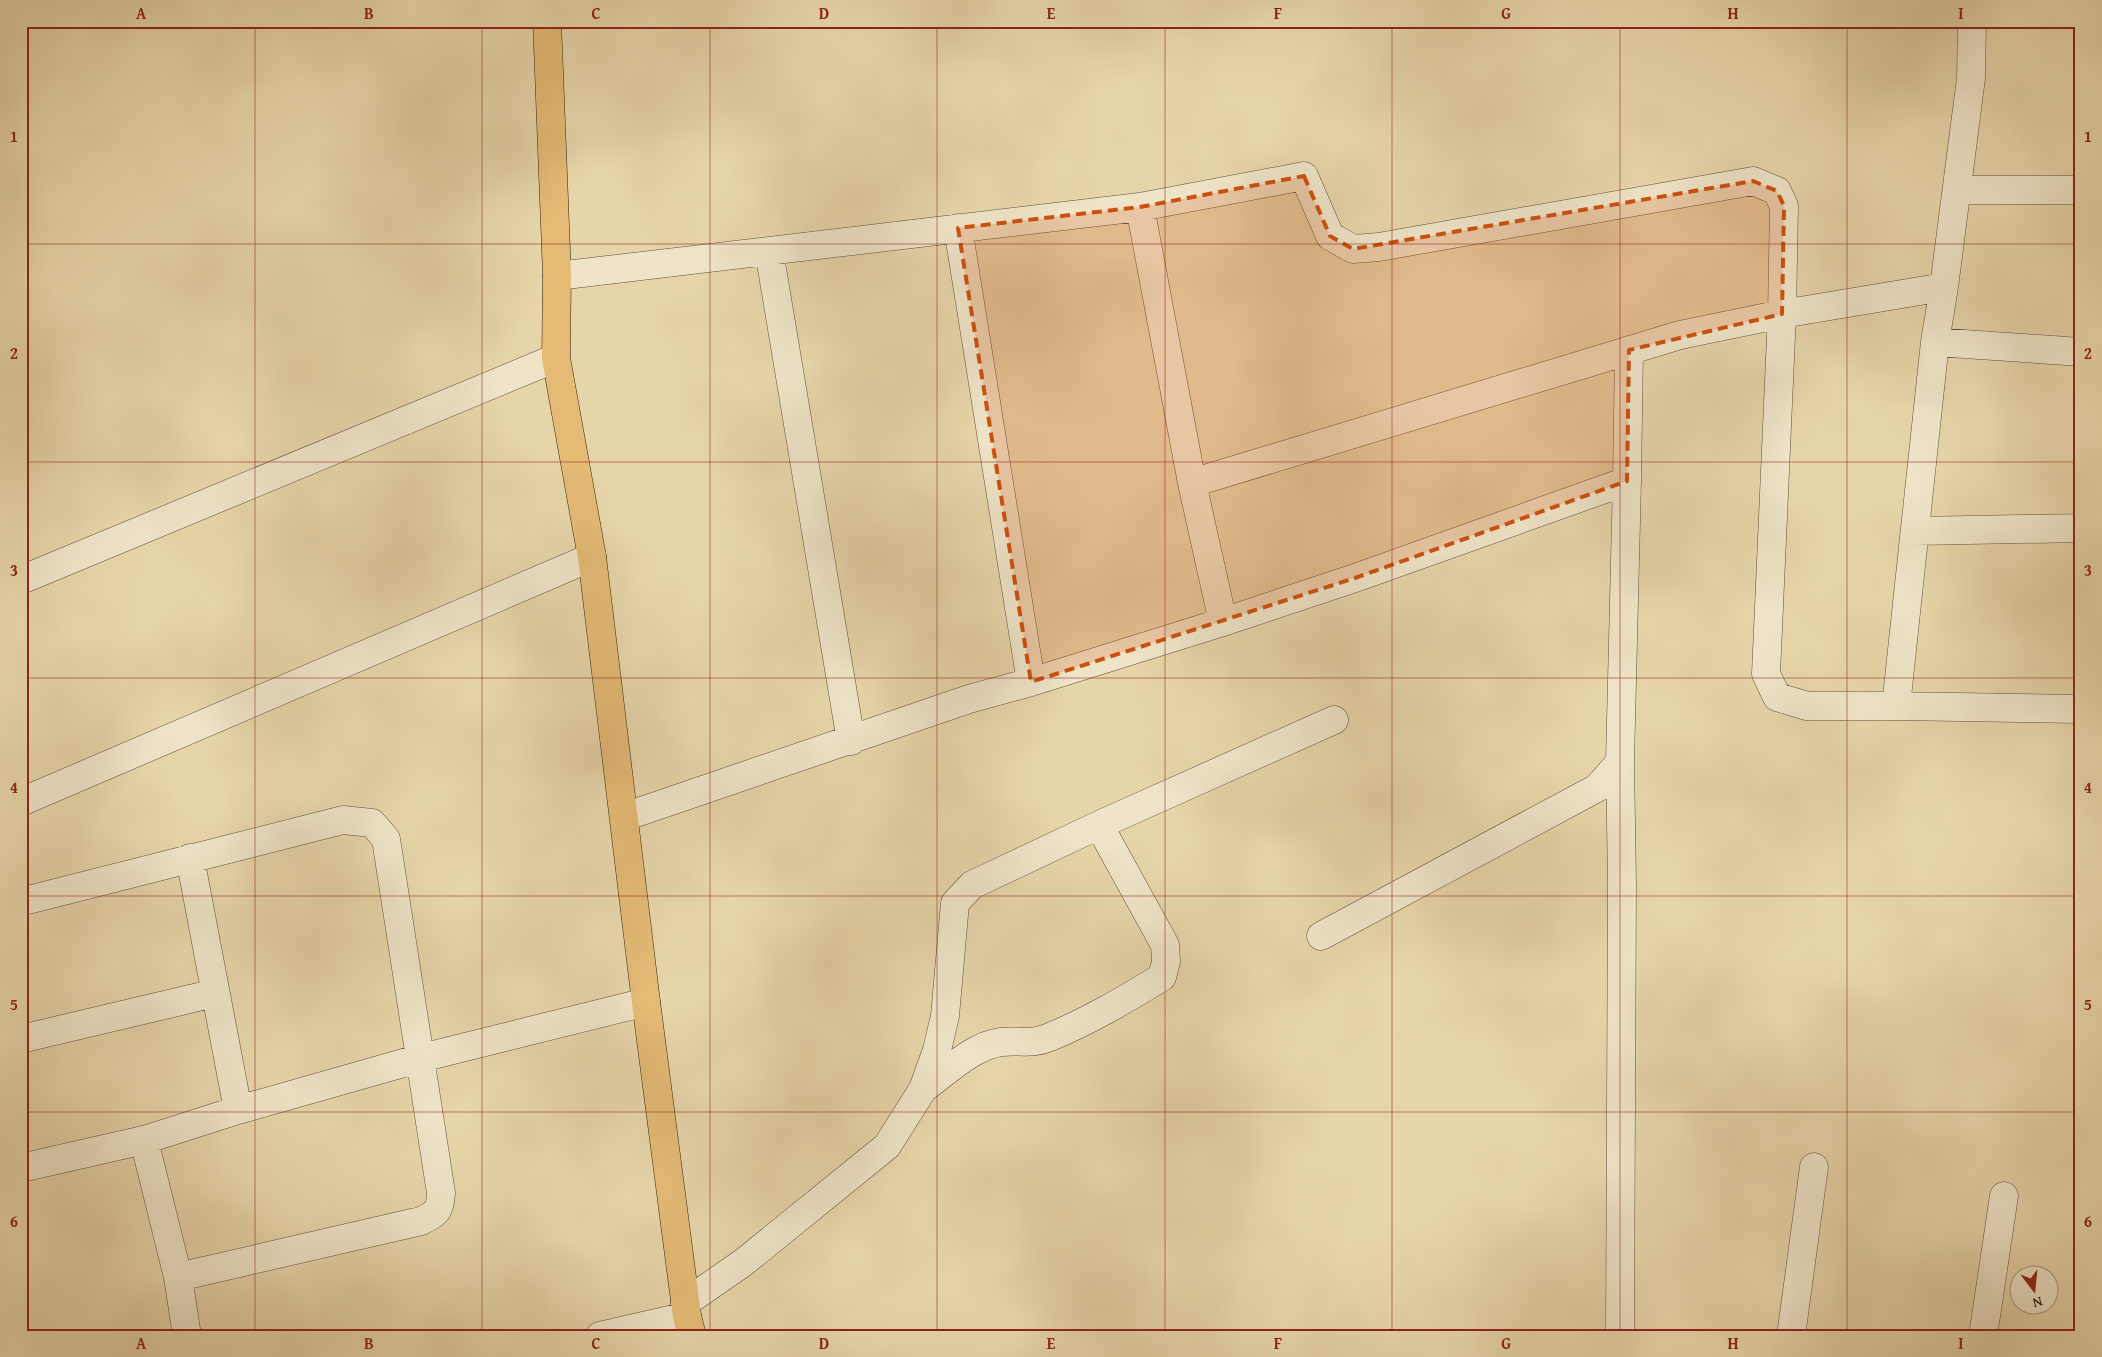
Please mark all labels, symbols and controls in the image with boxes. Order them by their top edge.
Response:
text: A [136,1,147,25]
text: B [364,1,374,25]
text: C [591,1,601,25]
text: D [819,1,829,25]
text: E [1047,1,1056,25]
text: F [1274,1,1282,25]
text: G [1501,1,1511,25]
text: H [1727,1,1739,25]
text: I [1958,1,1964,25]
text: 1 [10,124,18,148]
text: 1 [2084,124,2092,148]
text: 2 [10,341,18,365]
text: 2 [2084,341,2092,365]
text: 3 [10,558,18,582]
text: 3 [2084,558,2092,582]
text: 4 [10,775,18,799]
text: 4 [2084,775,2092,799]
text: 5 [10,992,18,1016]
text: 5 [2084,992,2092,1016]
text: 6 [10,1209,18,1233]
text: 6 [2084,1209,2092,1233]
north arrow [2010,1264,2060,1314]
text: N [2030,1292,2045,1314]
text: A [136,1331,147,1355]
text: B [364,1331,374,1355]
text: C [591,1331,601,1355]
text: D [819,1331,829,1355]
text: E [1047,1331,1056,1355]
text: F [1274,1331,1282,1355]
text: G [1501,1331,1511,1355]
text: H [1727,1331,1739,1355]
text: I [1958,1331,1964,1355]

